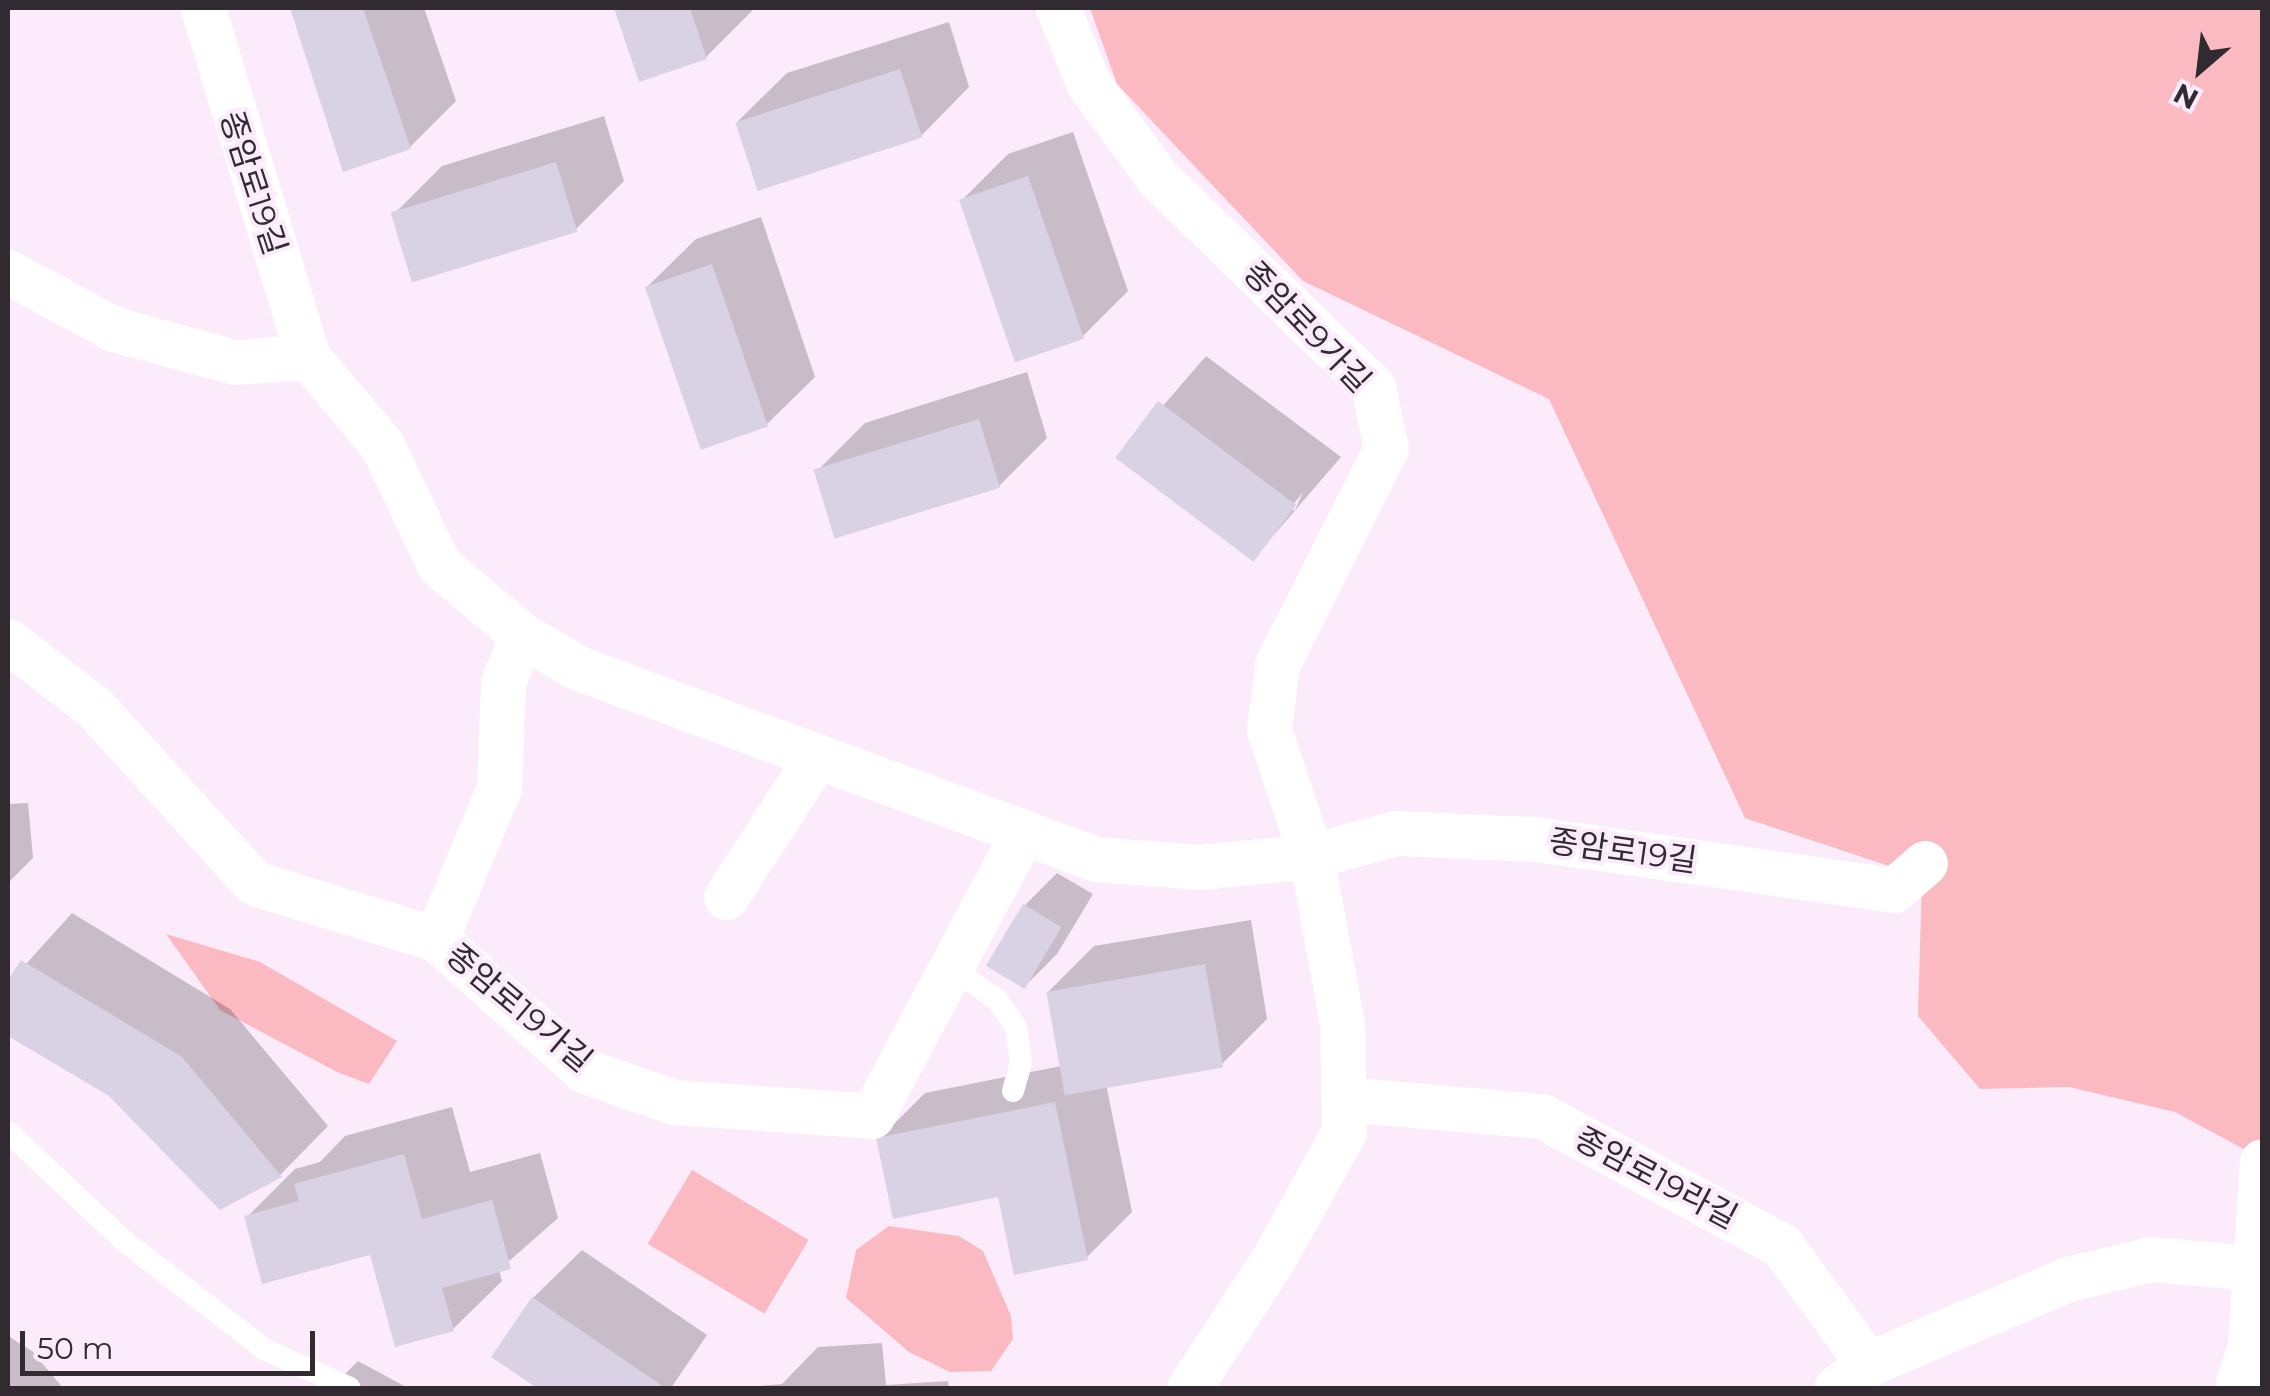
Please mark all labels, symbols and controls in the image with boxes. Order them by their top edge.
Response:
north arrow [2150,20,2250,120]
text: N [2168,76,2204,117]
street label: 종암로19길 [212,106,294,260]
street label: 종암로9가길 [1235,254,1379,400]
street label: 종암로19길 [1547,822,1699,880]
street label: 종암로19가길 [438,936,600,1080]
street label: 종암로19라길 [1568,1119,1744,1237]
scale bar [25,1311,320,1373]
text: 50 m [37,1330,114,1367]

